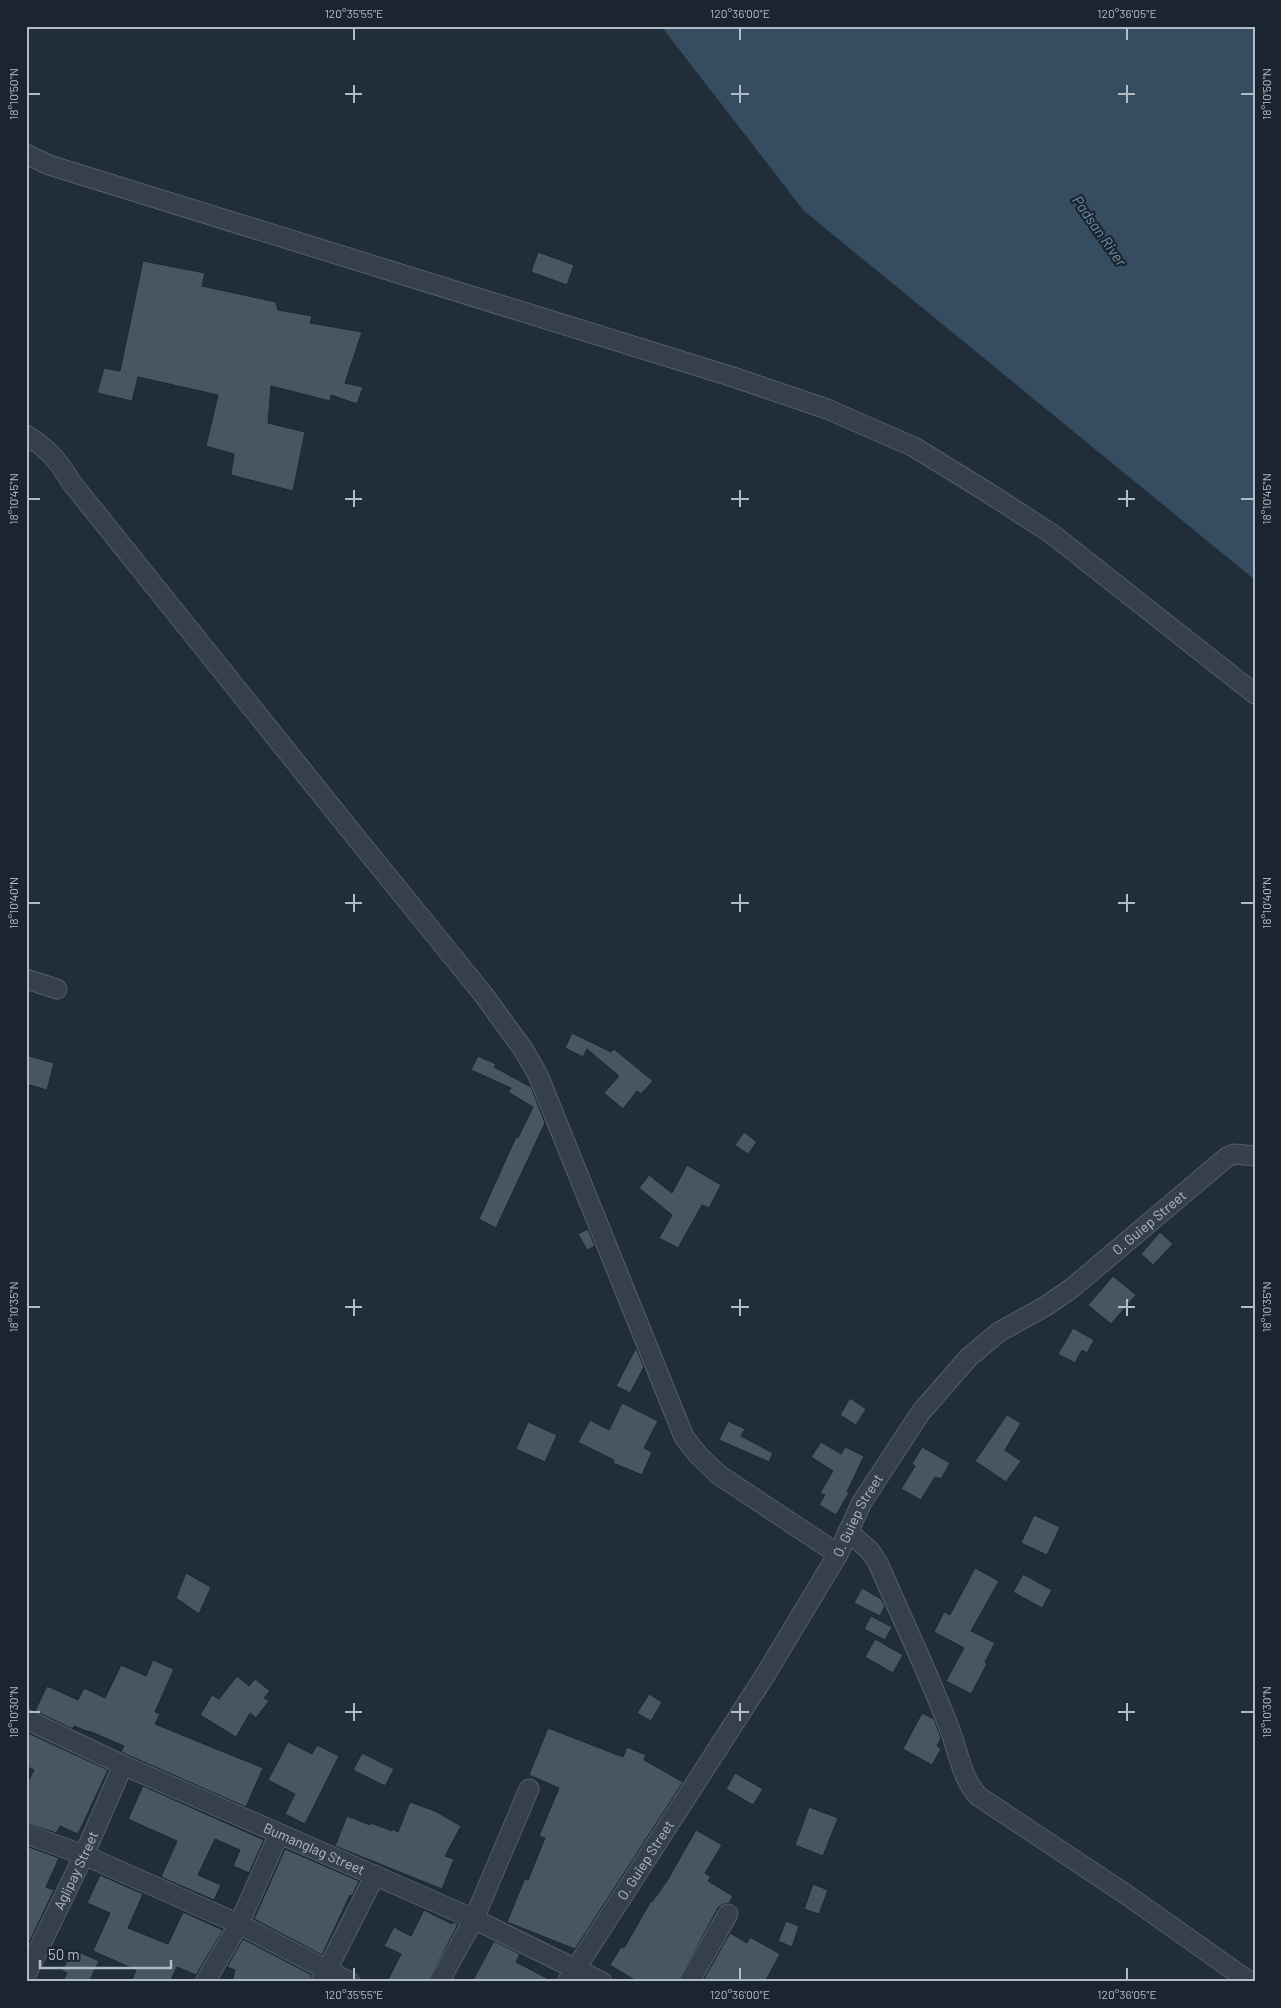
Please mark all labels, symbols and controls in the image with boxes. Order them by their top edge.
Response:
text: 120°35'55"E [325,6,383,20]
text: 120°36'00"E [710,6,770,20]
text: 120°36'05"E [1097,6,1157,20]
text: 18°10'50"N [6,68,20,120]
text: 18°10'50"N [1259,68,1273,120]
water label: Padsan River [1069,192,1131,270]
text: 18°10'45"N [6,473,20,525]
text: 18°10'45"N [1259,473,1273,525]
text: 18°10'40"N [6,877,20,929]
text: 18°10'40"N [1259,877,1273,929]
street label: O. Guiep Street [1109,1186,1189,1258]
text: 18°10'35"N [6,1281,20,1333]
text: 18°10'35"N [1259,1281,1273,1333]
street label: O. Guiep Street [829,1471,886,1559]
text: 18°10'30"N [6,1686,20,1738]
text: 18°10'30"N [1259,1686,1273,1738]
street label: O. Guiep Street [613,1817,677,1903]
street label: Bumanglag Street [261,1819,368,1878]
street label: Aglipay Street [50,1828,101,1912]
scale bar [40,1938,171,1970]
text: 50 m [48,1945,80,1963]
text: 120°35'55"E [325,1987,383,2001]
text: 120°36'00"E [710,1987,770,2001]
text: 120°36'05"E [1097,1987,1157,2001]

